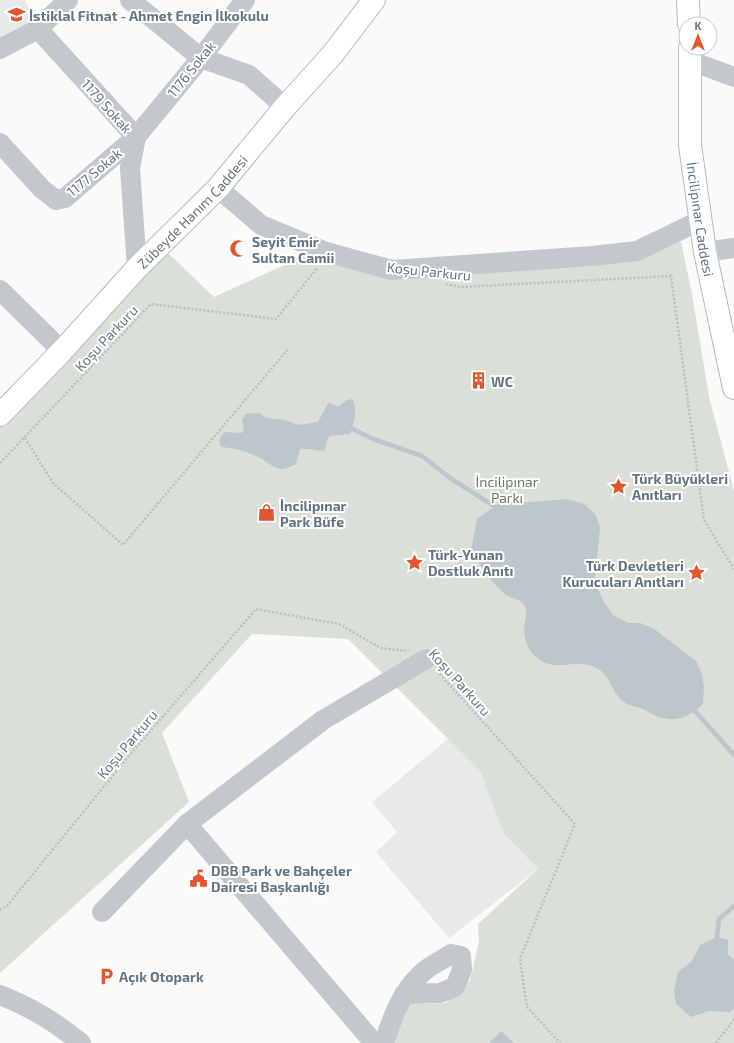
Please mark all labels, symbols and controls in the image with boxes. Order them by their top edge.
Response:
school or university icon: İstiklal Fitnat - Ahmet Engin İlkokulu [6,5,26,25]
place label: İstiklal Fitnat - Ahmet Engin İlkokulu [29,7,269,24]
north arrow [678,16,718,56]
text: K [695,19,702,32]
street label: 1176 Sokak [163,38,219,100]
street label: 1179 Sokak [78,75,136,137]
street label: 1177 Sokak [63,144,125,200]
street label: Zübeyde Hanım Caddesi [133,151,251,272]
street label: İncilipınar Caddesi [684,161,718,278]
place label: Seyit Emir Sultan Camii [252,233,334,266]
mosque icon: Seyit Emir Sultan Camii [229,239,249,259]
street label: Koşu Parkuru [386,258,472,285]
street label: Koşu Parkuru [71,301,142,375]
building icon: WC [468,371,488,391]
place label: WC [491,373,513,390]
place label: Türk Büyükleri Anıtları [632,470,728,503]
park label: İncilipınar Parkı [476,473,539,506]
place icon: Türk Büyükleri Anıtları [609,476,629,496]
place label: İncilipınar Park Büfe [280,497,347,530]
shop icon: İncilipınar Park Büfe [257,503,277,523]
place label: Türk-Yunan Dostluk Anıtı [428,546,513,579]
place icon: Türk-Yunan Dostluk Anıtı [405,552,425,572]
place label: Türk Devletleri Kurucuları Anıtları [562,557,684,590]
place icon: Türk Devletleri Kurucuları Anıtları [687,563,707,583]
street label: Koşu Parkuru [425,645,495,720]
street label: Koşu Parkuru [93,706,161,782]
place label: DBB Park ve Bahçeler Dairesi Başkanlığı [211,862,352,896]
public building icon: DBB Park ve Bahçeler Dairesi Başkanlığı [188,868,208,888]
parking icon: Açık Otopark [96,966,116,986]
place label: Açık Otopark [119,968,204,986]

